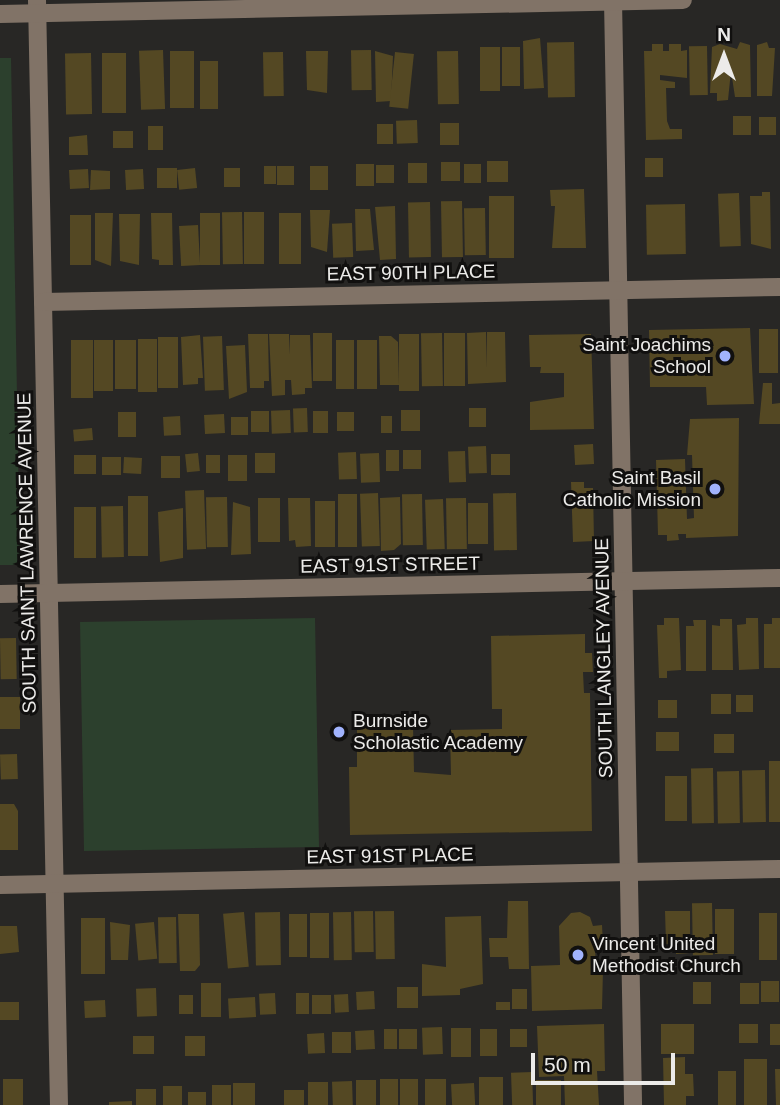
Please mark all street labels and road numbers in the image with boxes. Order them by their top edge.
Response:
street label: EAST 90TH PLACE [326,260,496,286]
street label: SOUTH SAINT LAWRENCE AVENUE [13,392,41,714]
street label: SOUTH LANGLEY AVENUE [590,537,618,779]
street label: EAST 91ST STREET [300,552,480,578]
street label: EAST 91ST PLACE [306,843,474,869]

